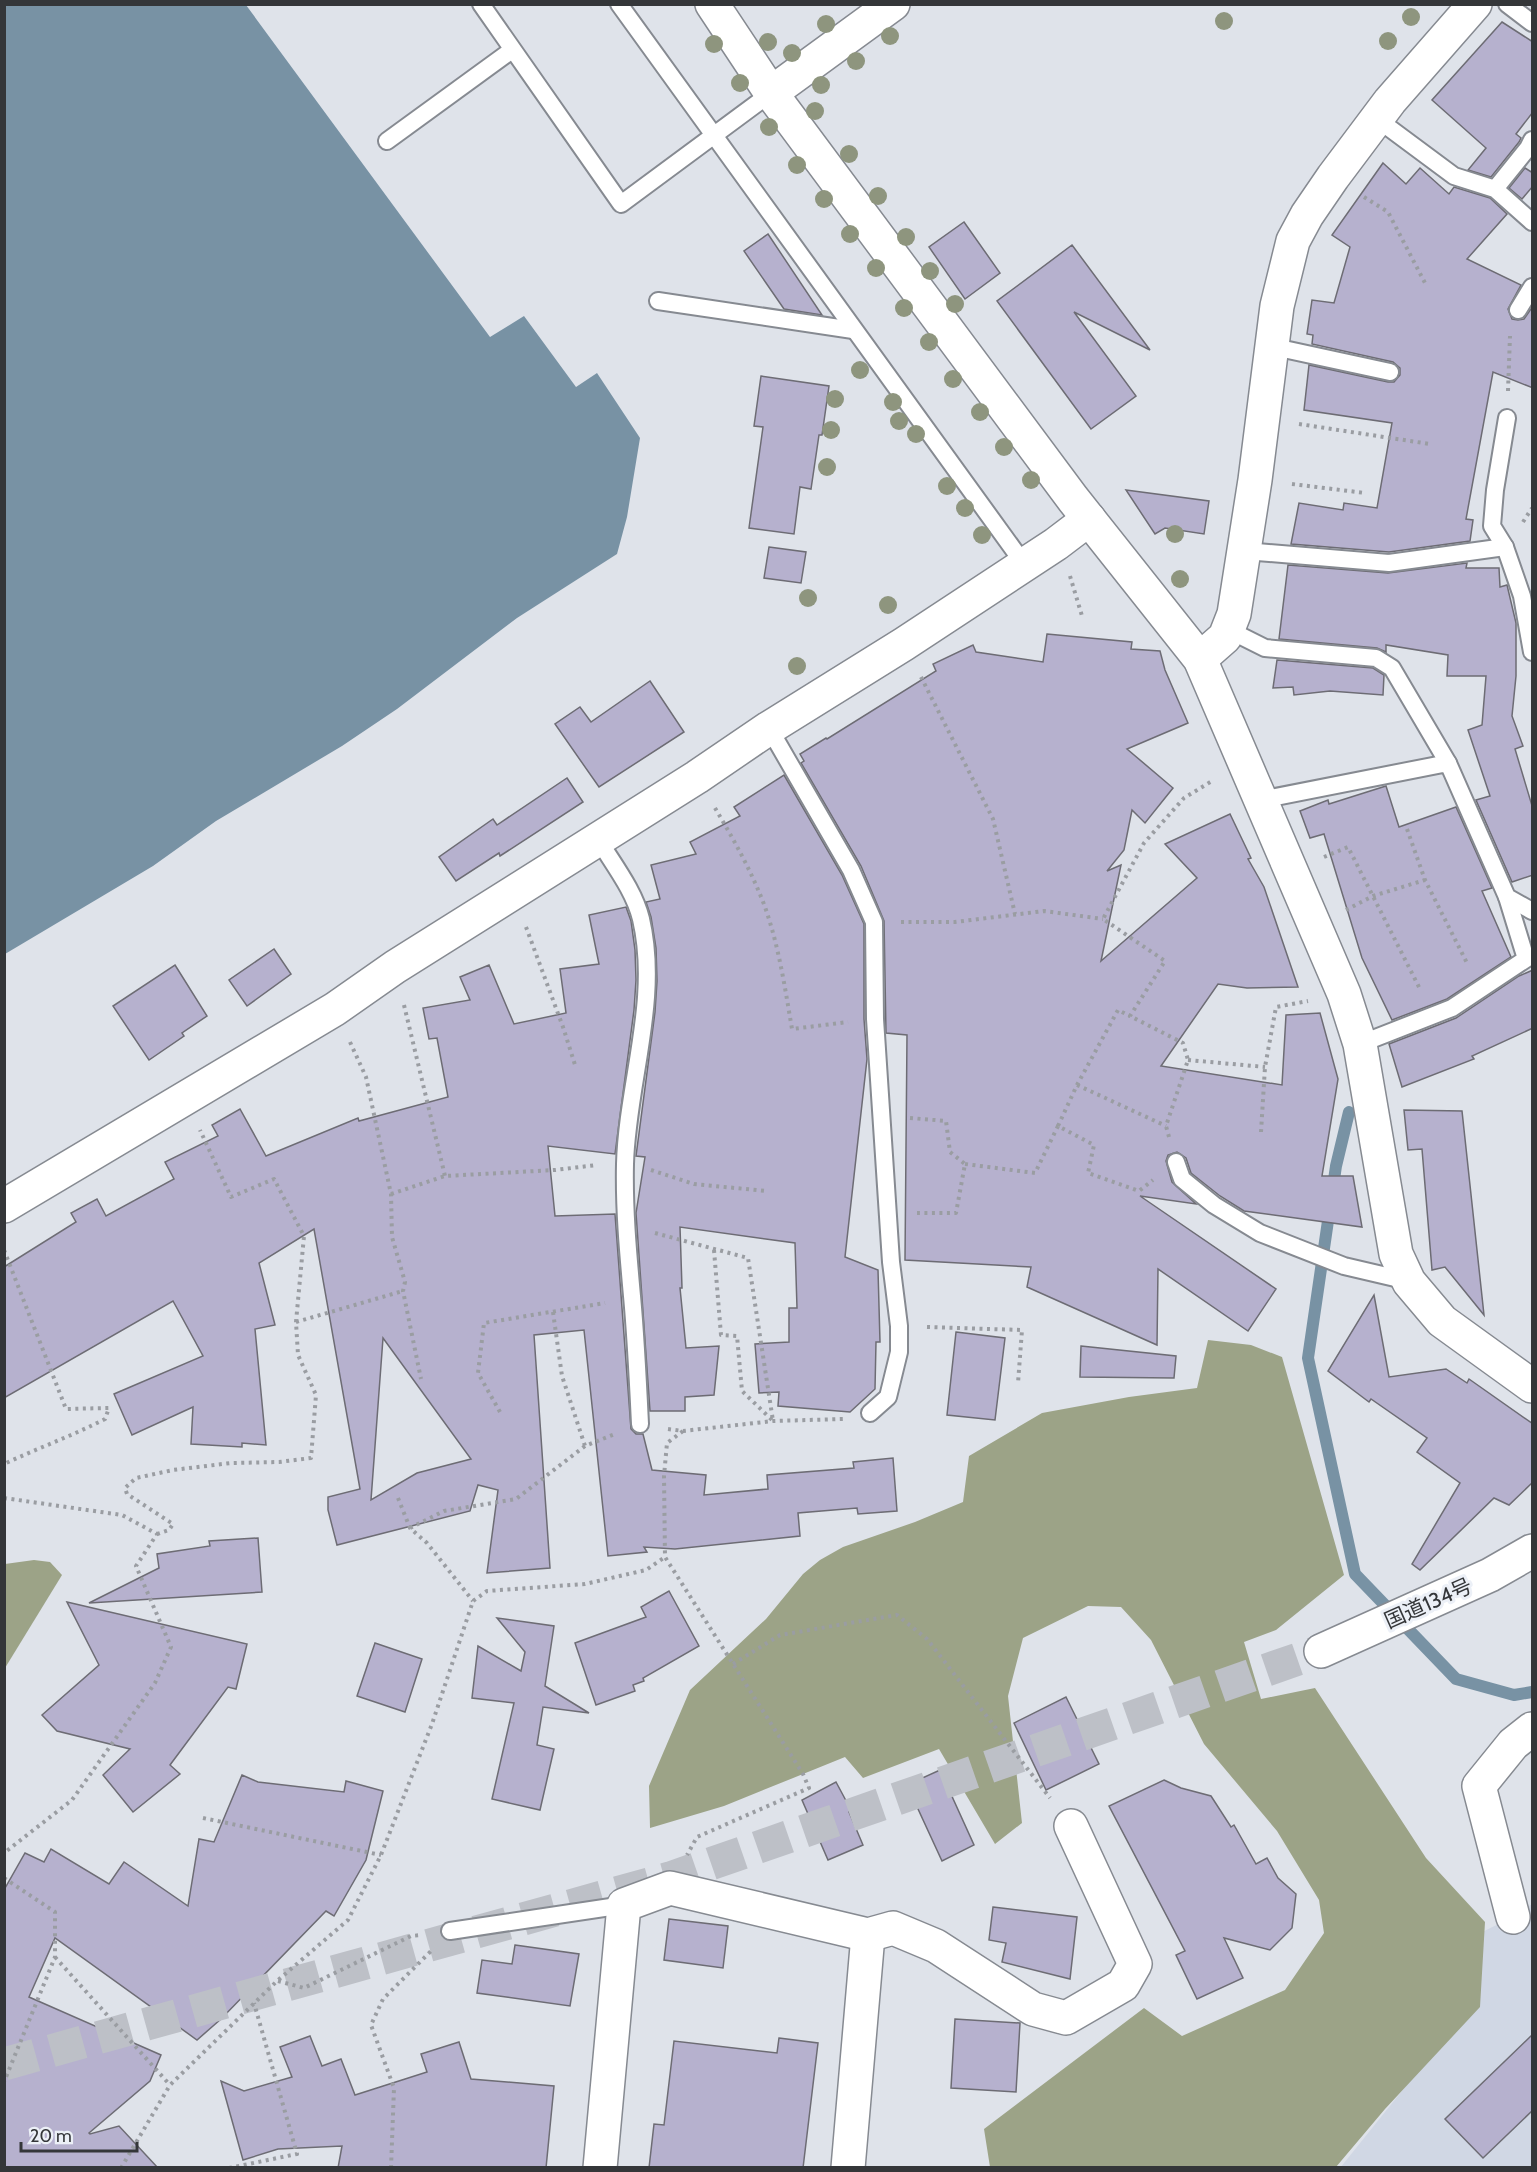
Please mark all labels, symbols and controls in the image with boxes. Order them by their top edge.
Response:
street label: 国道134号 [1380,1573,1476,1633]
scale bar [21,2115,136,2153]
text: 20 m [30,2125,72,2147]

